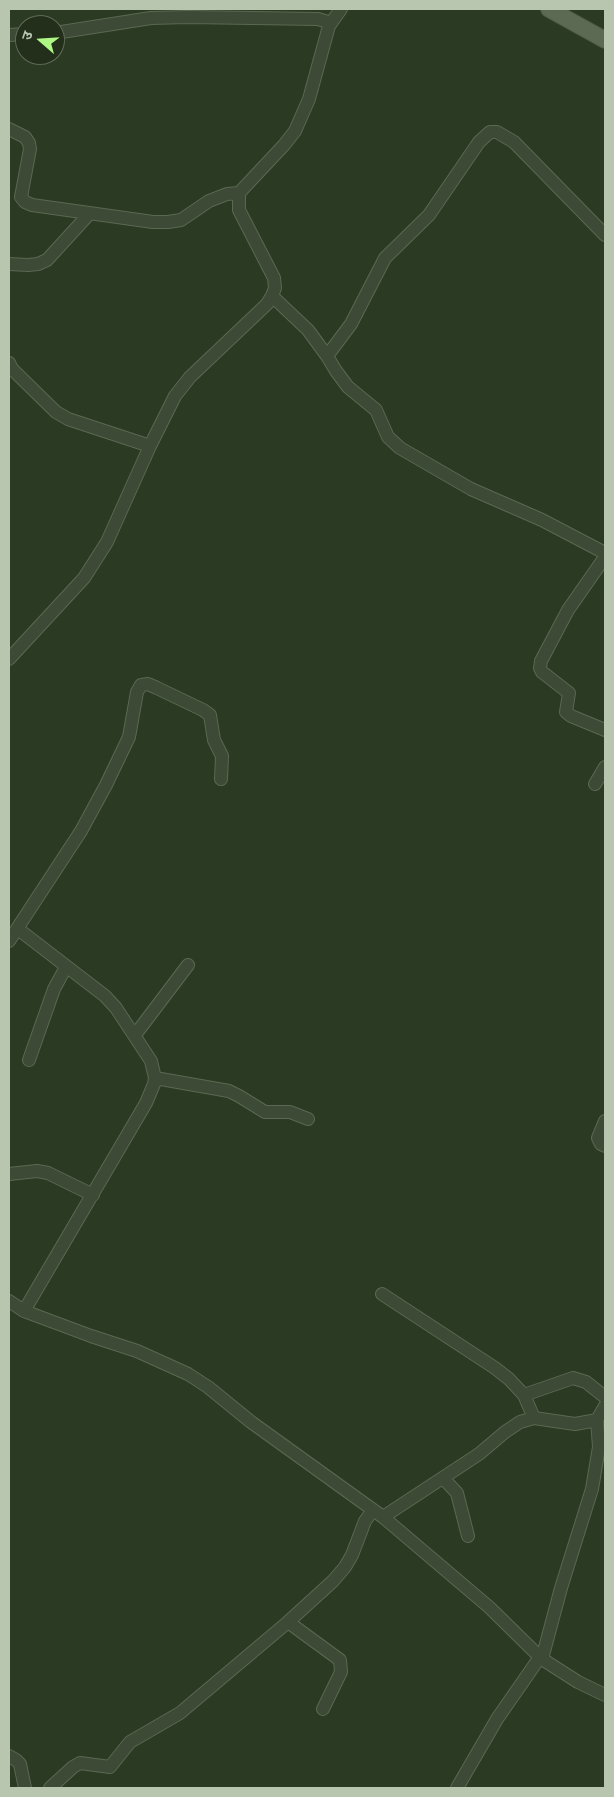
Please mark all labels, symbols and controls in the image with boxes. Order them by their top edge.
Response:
north arrow [15,15,65,65]
text: उ [17,29,37,42]

